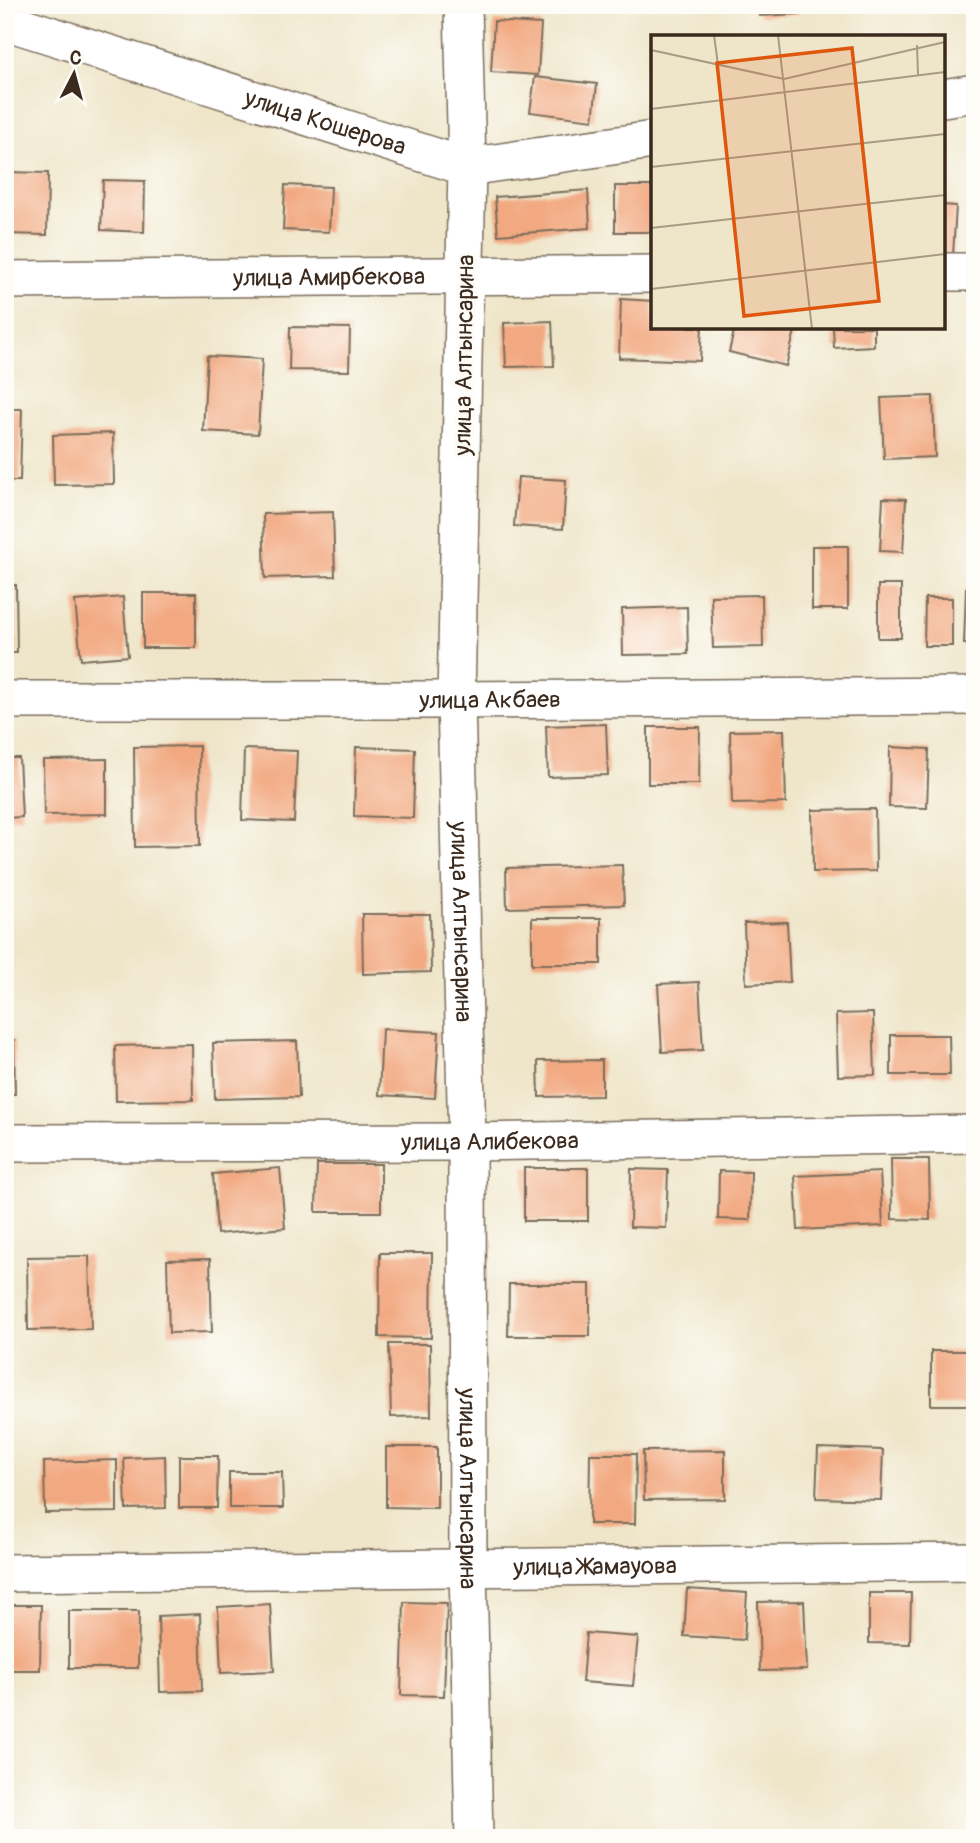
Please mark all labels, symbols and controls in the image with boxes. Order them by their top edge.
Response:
inset map [651,35,945,329]
north arrow [38,38,108,108]
text: С [69,46,83,71]
street label: улица Кошерова [240,83,410,162]
street label: улица Алтынсарина [448,254,481,457]
street label: улица Амирбекова [232,262,425,293]
street label: улица Акбаев [418,685,561,715]
street label: улица Алтынсарина [444,820,478,1023]
street label: улица Алибекова [400,1126,579,1157]
street label: улица Алтынсарина [453,1387,482,1590]
street label: улица Жамауова [512,1551,677,1582]

